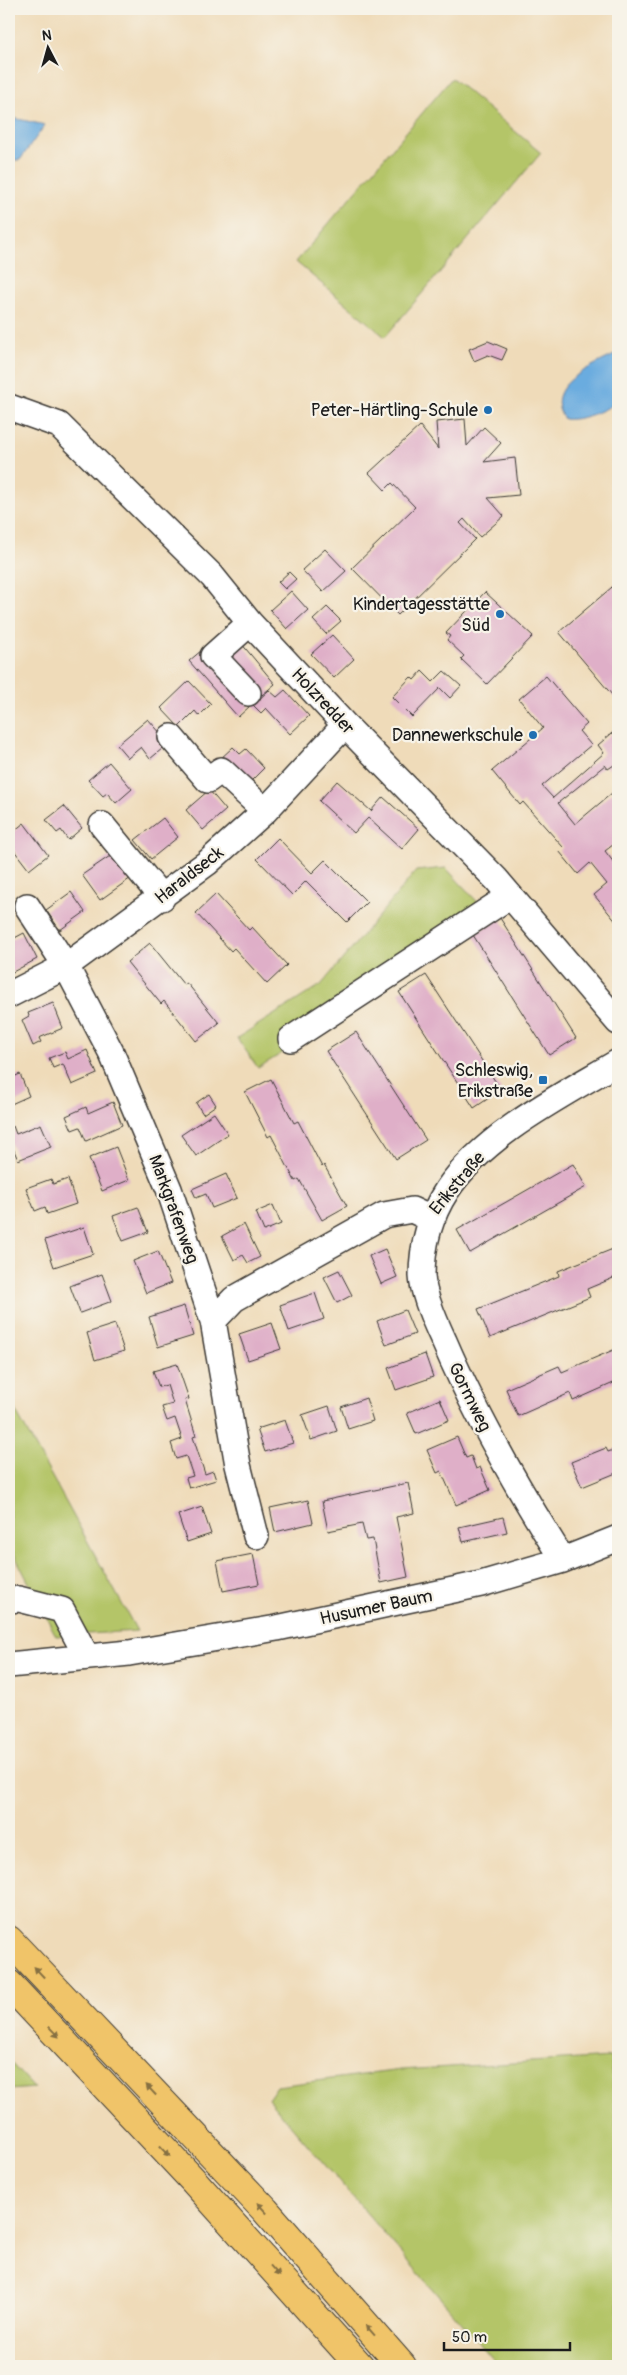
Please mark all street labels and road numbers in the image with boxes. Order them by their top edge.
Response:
street label: Holzredder [286,663,360,740]
street label: Haraldseck [150,841,229,909]
street label: Erikstraße [424,1147,490,1220]
street label: Markgrafenweg [143,1152,204,1267]
street label: Gormweg [443,1359,496,1436]
street label: Husumer Baum [318,1584,435,1631]

